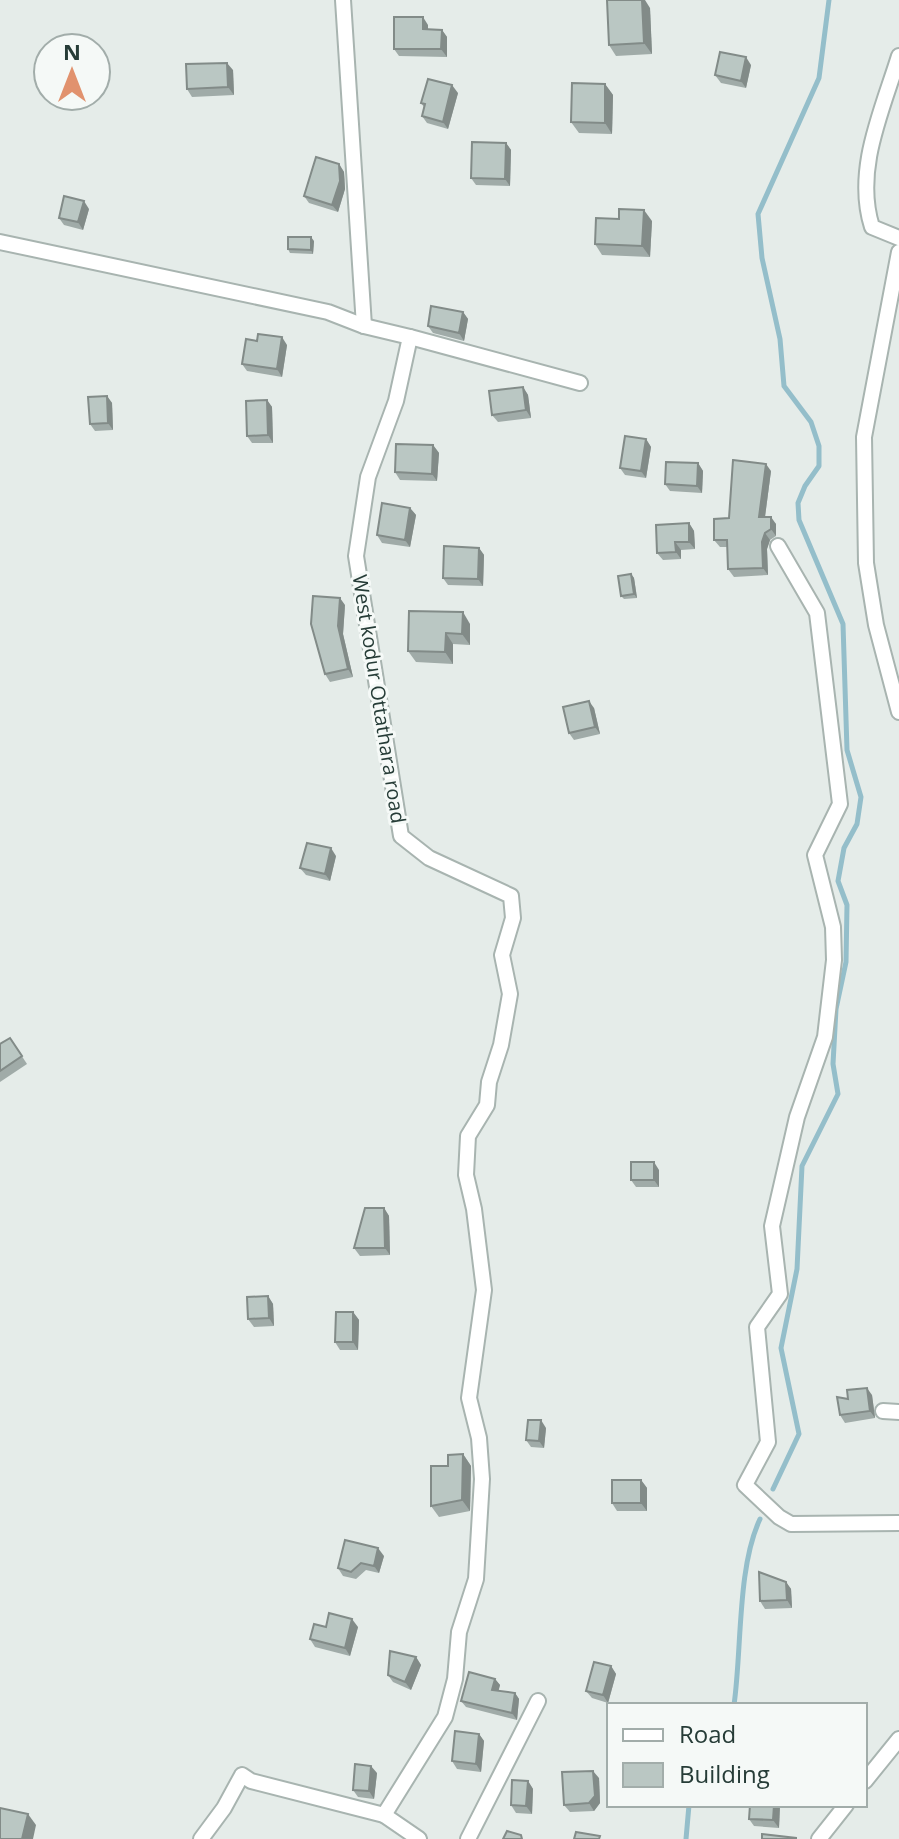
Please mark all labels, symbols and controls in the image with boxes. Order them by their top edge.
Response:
north arrow [32,32,112,112]
text: N [63,36,81,66]
street label: West kodur Ottathara road [346,573,412,825]
legend [607,1703,867,1807]
text: Road [679,1717,736,1750]
text: Building [679,1757,770,1790]

